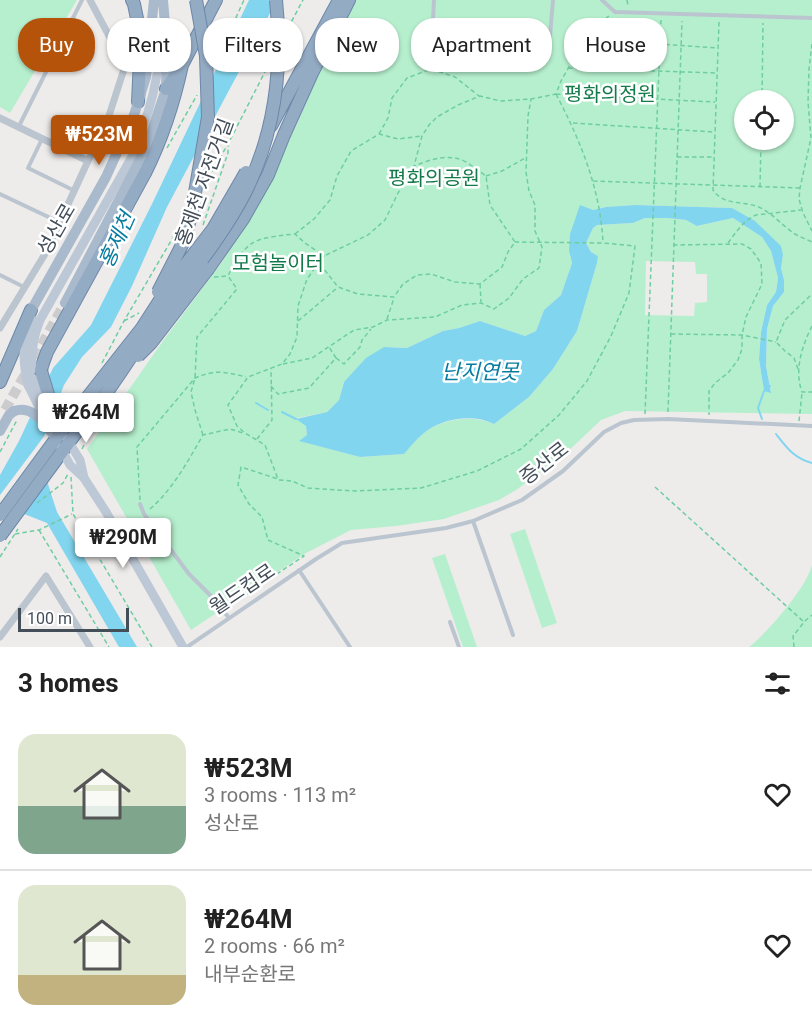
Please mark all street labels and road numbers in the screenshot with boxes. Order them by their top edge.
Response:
street label: 홍제천 자전거길 [170,115,238,249]
street label: 성산로 [32,199,80,259]
street label: 증산로 [515,437,573,489]
street label: 월드컵로 [205,558,279,620]

